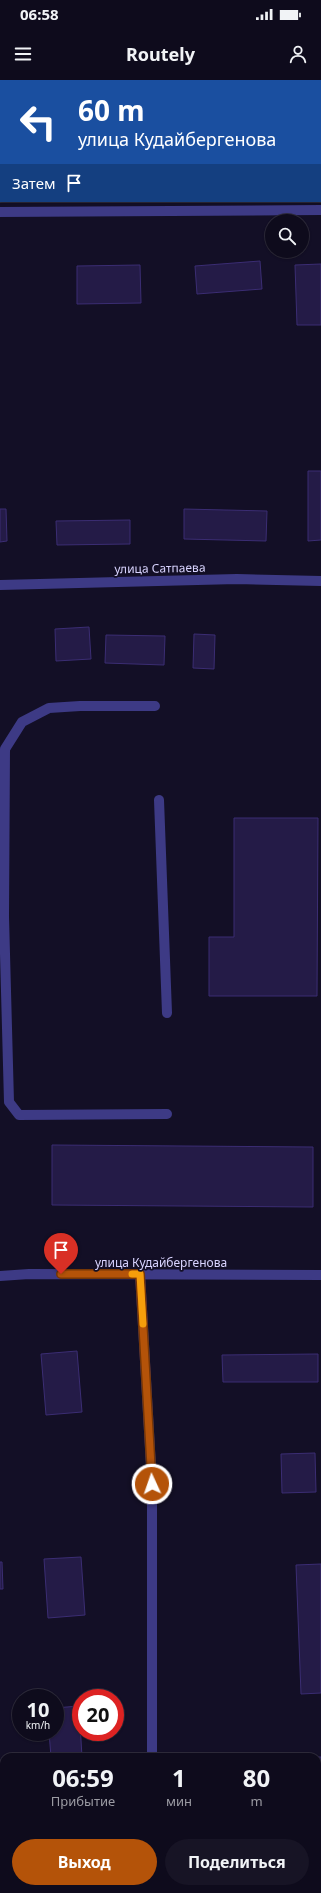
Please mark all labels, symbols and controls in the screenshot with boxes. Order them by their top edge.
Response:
text: 06:58 [20,4,59,24]
text: Routely [126,42,195,66]
icon: menu [12,43,34,65]
icon: person [287,43,309,65]
text: 60 m [78,91,145,129]
icon: left [12,96,64,148]
text: улица Кудайбергенова [78,127,276,151]
icon: arrive [63,172,85,194]
text: Затем [12,173,55,193]
map controls [265,214,309,258]
button: search [265,214,309,258]
street label: улица Сатпаева [114,559,206,577]
pin [44,1233,78,1274]
icon: arrive [50,1239,72,1261]
street label: улица Кудайбергенова [95,1254,227,1271]
position arrow [131,1463,173,1505]
speed limit sign: 20 [72,1689,124,1741]
text: 10 [27,1696,49,1723]
text: km/h [26,1718,50,1732]
text: 06:59 [52,1761,114,1794]
text: 1 [172,1761,186,1794]
text: 80 [243,1761,270,1794]
text: Прибытие [51,1792,115,1810]
text: мин [166,1792,192,1810]
text: m [250,1792,263,1810]
button: Выход [12,1839,157,1885]
button: Поделиться [165,1839,309,1885]

